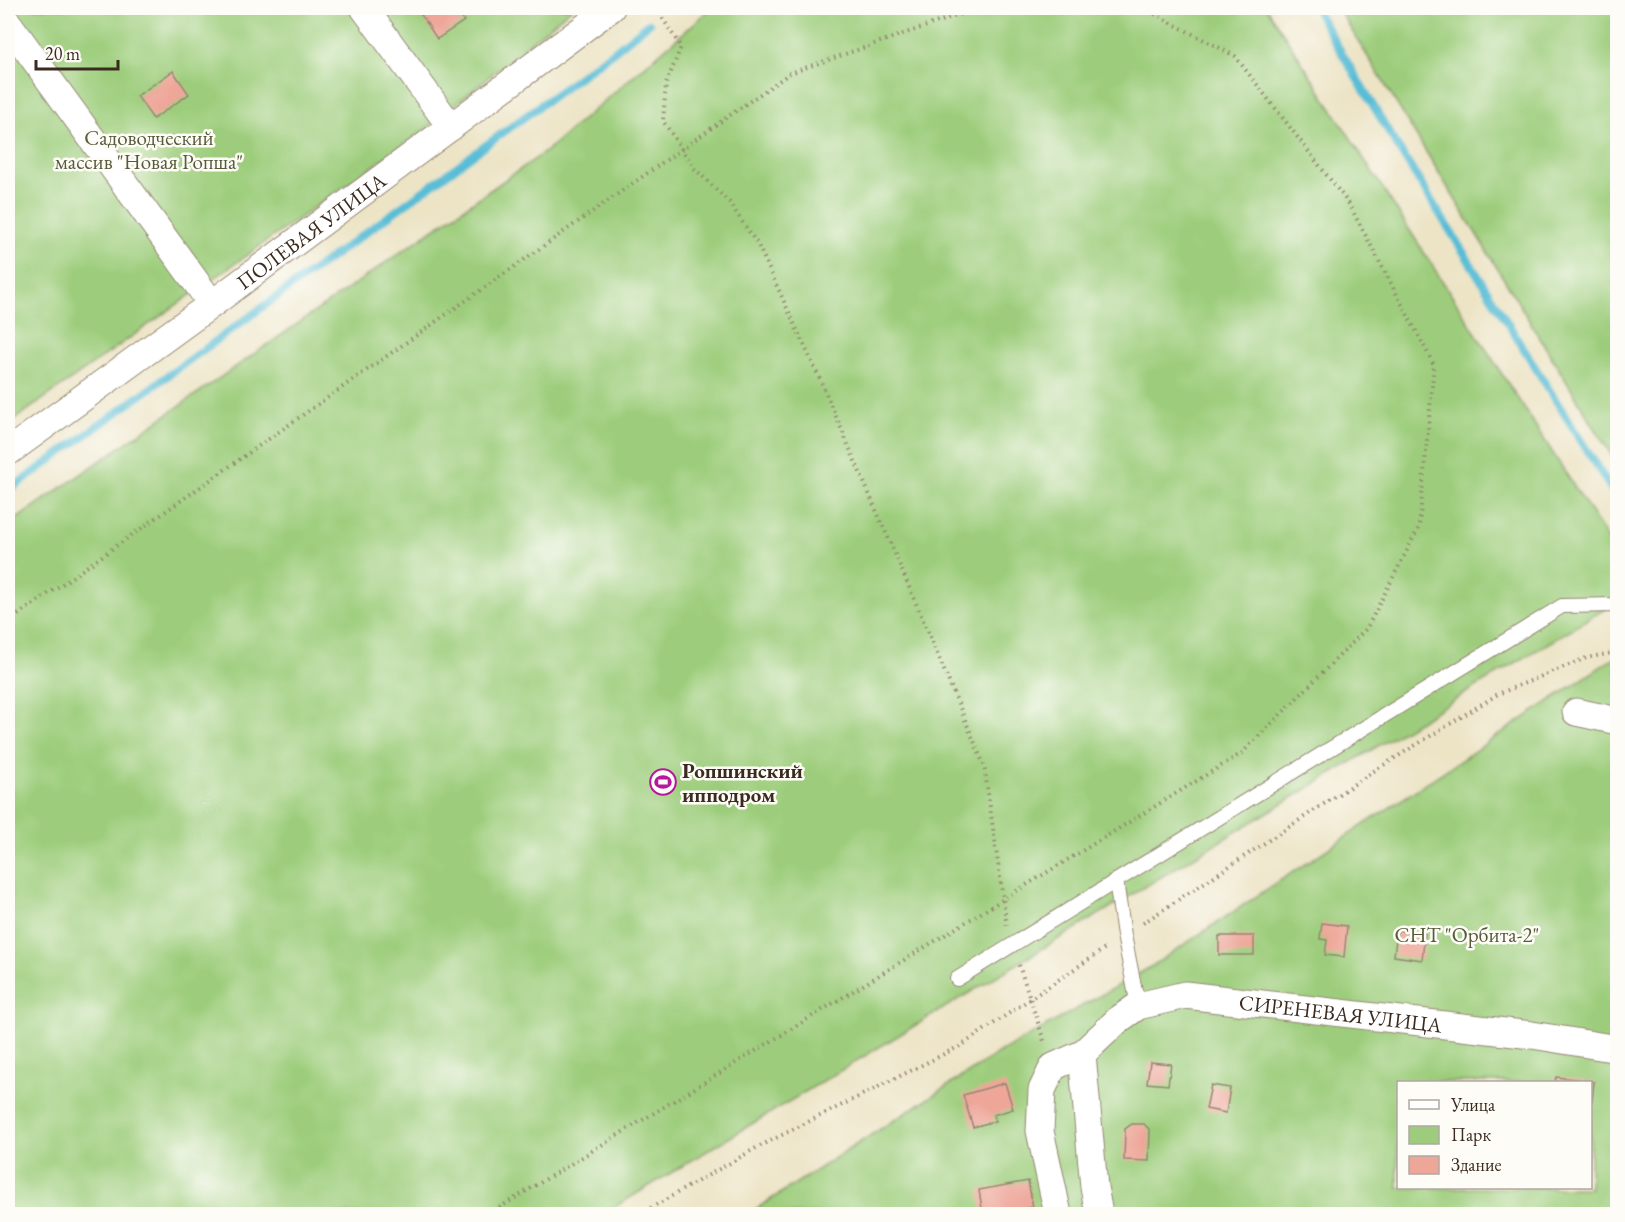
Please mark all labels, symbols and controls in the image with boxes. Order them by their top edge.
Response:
scale bar [36,33,118,71]
text: 20 m [45,42,80,65]
park label: Садоводческий массив "Новая Ропша" [55,124,243,175]
street label: ПОЛЕВАЯ УЛИЦА [231,166,391,295]
place label: Ропшинский ипподром [682,757,803,808]
sports icon: Ропшинский ипподром [648,767,678,797]
park label: СНТ "Орбита-2" [1395,921,1539,948]
street label: СИРЕНЕВАЯ УЛИЦА [1238,988,1444,1038]
legend [1397,1081,1592,1189]
text: Улица [1450,1093,1496,1116]
text: Парк [1451,1123,1491,1146]
text: Здание [1451,1153,1501,1176]

